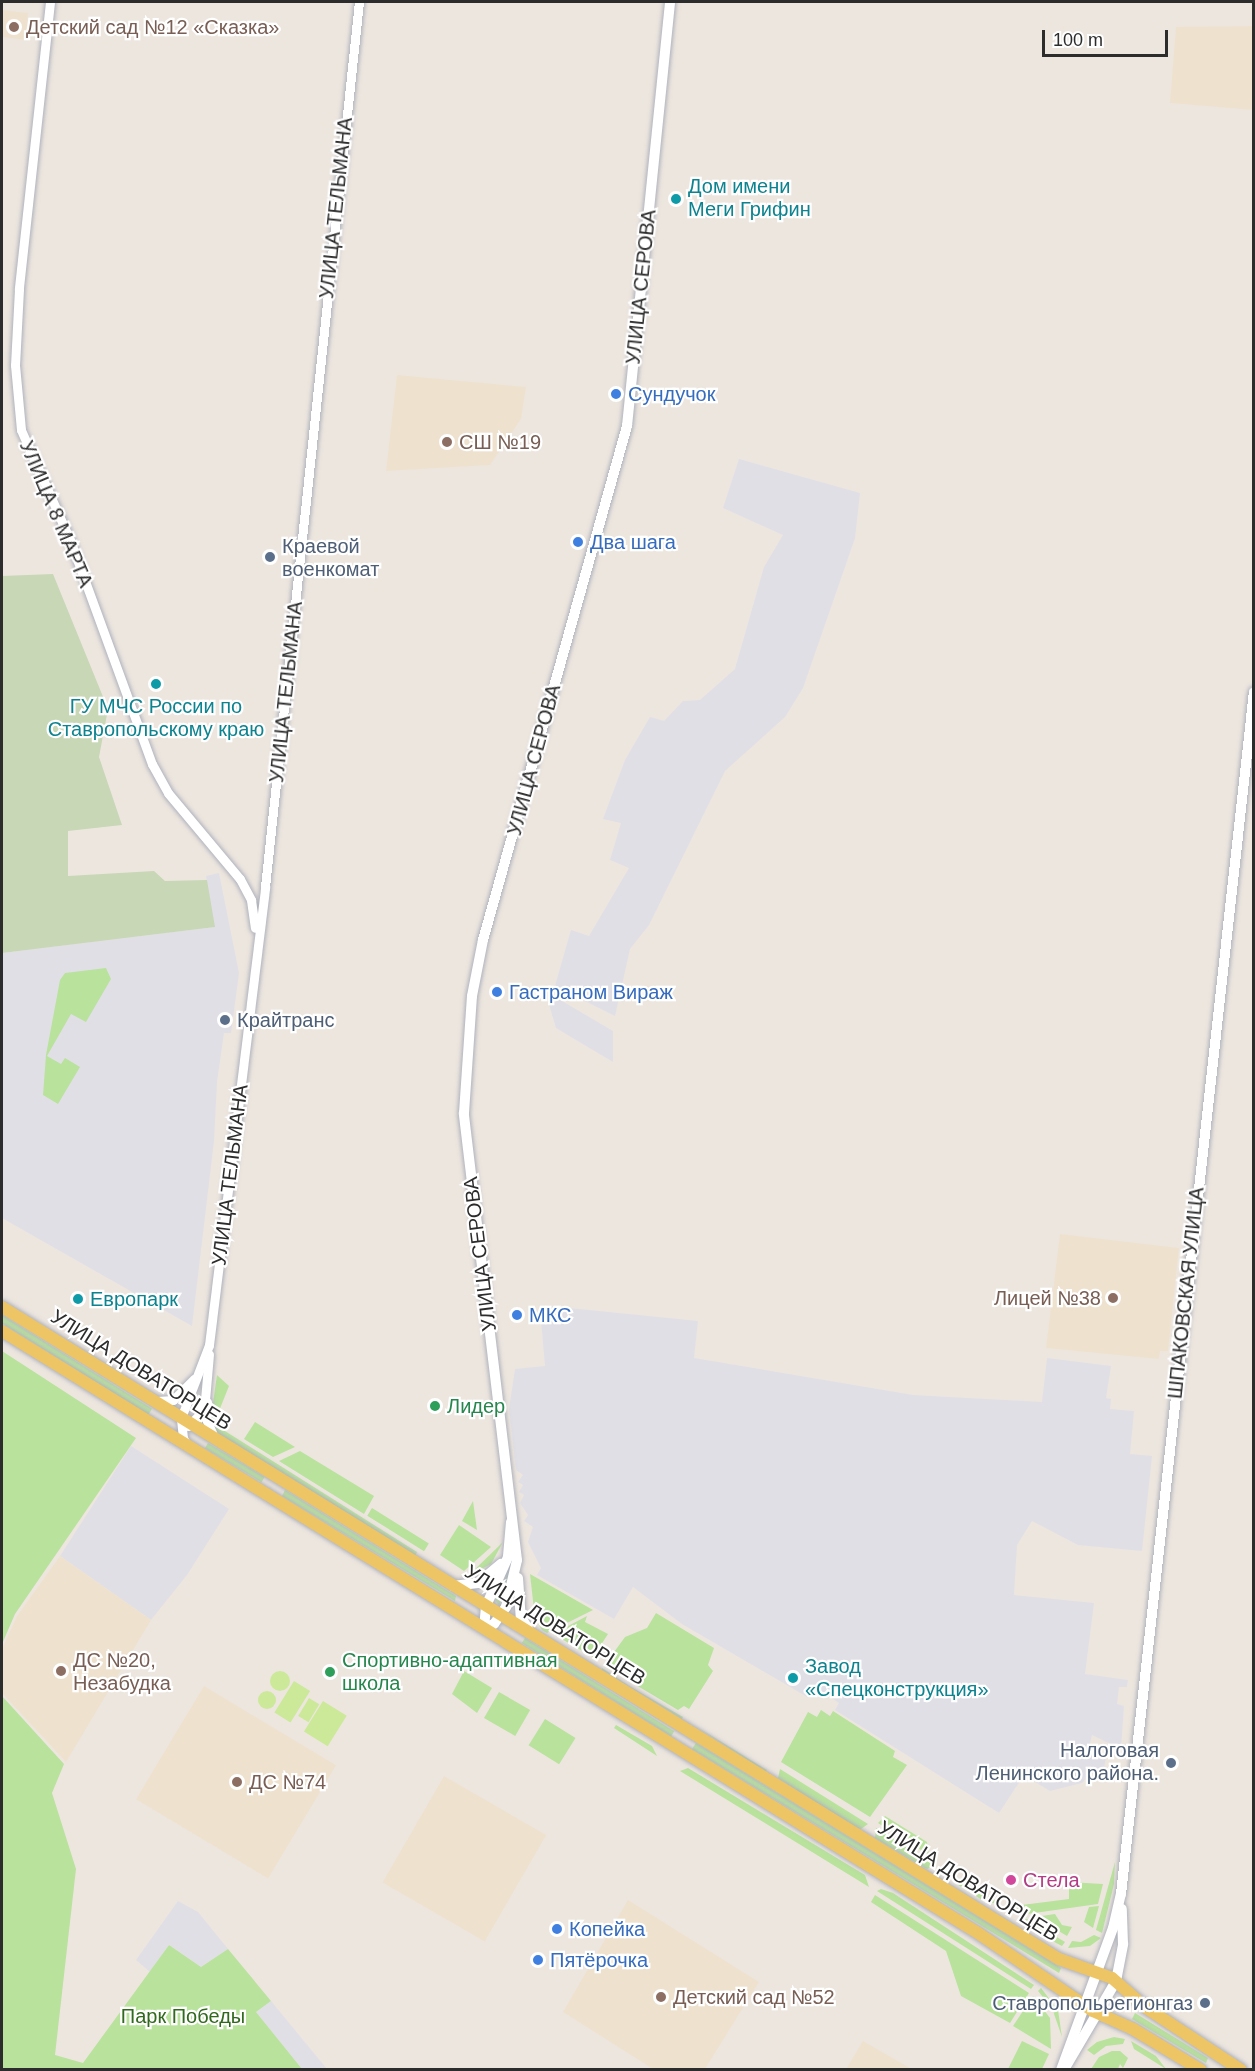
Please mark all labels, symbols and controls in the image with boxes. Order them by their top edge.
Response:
place label: Детский сад №12 «Сказка» [26,15,279,39]
scale bar [1045,18,1171,56]
marker: Детский сад №12 «Сказка» [7,20,21,34]
text: 100 m [1053,30,1103,50]
street label: УЛИЦА ТЕЛЬМАНА [315,116,357,300]
place label: Дом имени Меги Грифин [688,175,811,222]
marker: Дом имени Меги Грифин [669,192,683,206]
street label: УЛИЦА СЕРОВА [621,208,661,366]
place label: Сундучок [628,382,715,406]
marker: Сундучок [609,387,623,401]
place label: СШ №19 [459,430,541,454]
marker: СШ №19 [440,435,454,449]
street label: УЛИЦА 8 МАРТА [14,437,98,591]
place label: Два шага [590,530,676,554]
place label: Краевой военкомат [282,534,379,581]
marker: Два шага [571,535,585,549]
marker: Краевой военкомат [263,550,277,564]
street label: УЛИЦА ТЕЛЬМАНА [265,600,307,784]
marker: ГУ МЧС России по Ставропольскому краю [149,677,163,691]
street label: УЛИЦА СЕРОВА [502,682,566,838]
place label: ГУ МЧС России по Ставропольскому краю [48,694,264,741]
place label: Гастраном Вираж [509,980,673,1004]
marker: Гастраном Вираж [490,985,504,999]
place label: Крайтранс [237,1008,335,1032]
marker: Крайтранс [218,1013,232,1027]
street label: УЛИЦА ТЕЛЬМАНА [207,1083,253,1267]
street label: УЛИЦА СЕРОВА [459,1175,501,1333]
street label: ШПАКОВСКАЯ УЛИЦА [1163,1186,1209,1400]
place label: Лицей №38 [994,1286,1101,1310]
place label: Европарк [90,1287,178,1311]
marker: Лицей №38 [1106,1291,1120,1305]
marker: Европарк [71,1292,85,1306]
place label: МКС [529,1303,572,1327]
street label: УЛИЦА ДОВАТОРЦЕВ [46,1305,236,1435]
marker: МКС [510,1308,524,1322]
place label: Лидер [447,1394,505,1418]
marker: Лидер [428,1399,442,1413]
street label: УЛИЦА ДОВАТОРЦЕВ [460,1560,650,1690]
place label: ДС №20, Незабудка [73,1648,171,1695]
place label: Спортивно-адаптивная школа [342,1648,558,1695]
place label: Завод «Спецконструкция» [805,1654,989,1701]
marker: ДС №20, Незабудка [54,1664,68,1678]
marker: Спортивно-адаптивная школа [323,1665,337,1679]
marker: Завод «Спецконструкция» [786,1671,800,1685]
place label: Налоговая Ленинского района. [976,1739,1159,1786]
marker: Налоговая Ленинского района. [1164,1756,1178,1770]
place label: ДС №74 [249,1770,326,1794]
marker: ДС №74 [230,1775,244,1789]
street label: УЛИЦА ДОВАТОРЦЕВ [873,1816,1063,1946]
place label: Стела [1023,1868,1080,1892]
marker: Стела [1004,1873,1018,1887]
place label: Копейка [569,1917,645,1941]
marker: Копейка [550,1922,564,1936]
place label: Пятёрочка [550,1948,648,1972]
marker: Пятёрочка [531,1953,545,1967]
place label: Детский сад №52 [673,1985,835,2009]
marker: Детский сад №52 [654,1990,668,2004]
place label: Ставропольрегионгаз [992,1991,1193,2015]
marker: Ставропольрегионгаз [1198,1996,1212,2010]
park label: Парк Победы [121,2004,245,2028]

